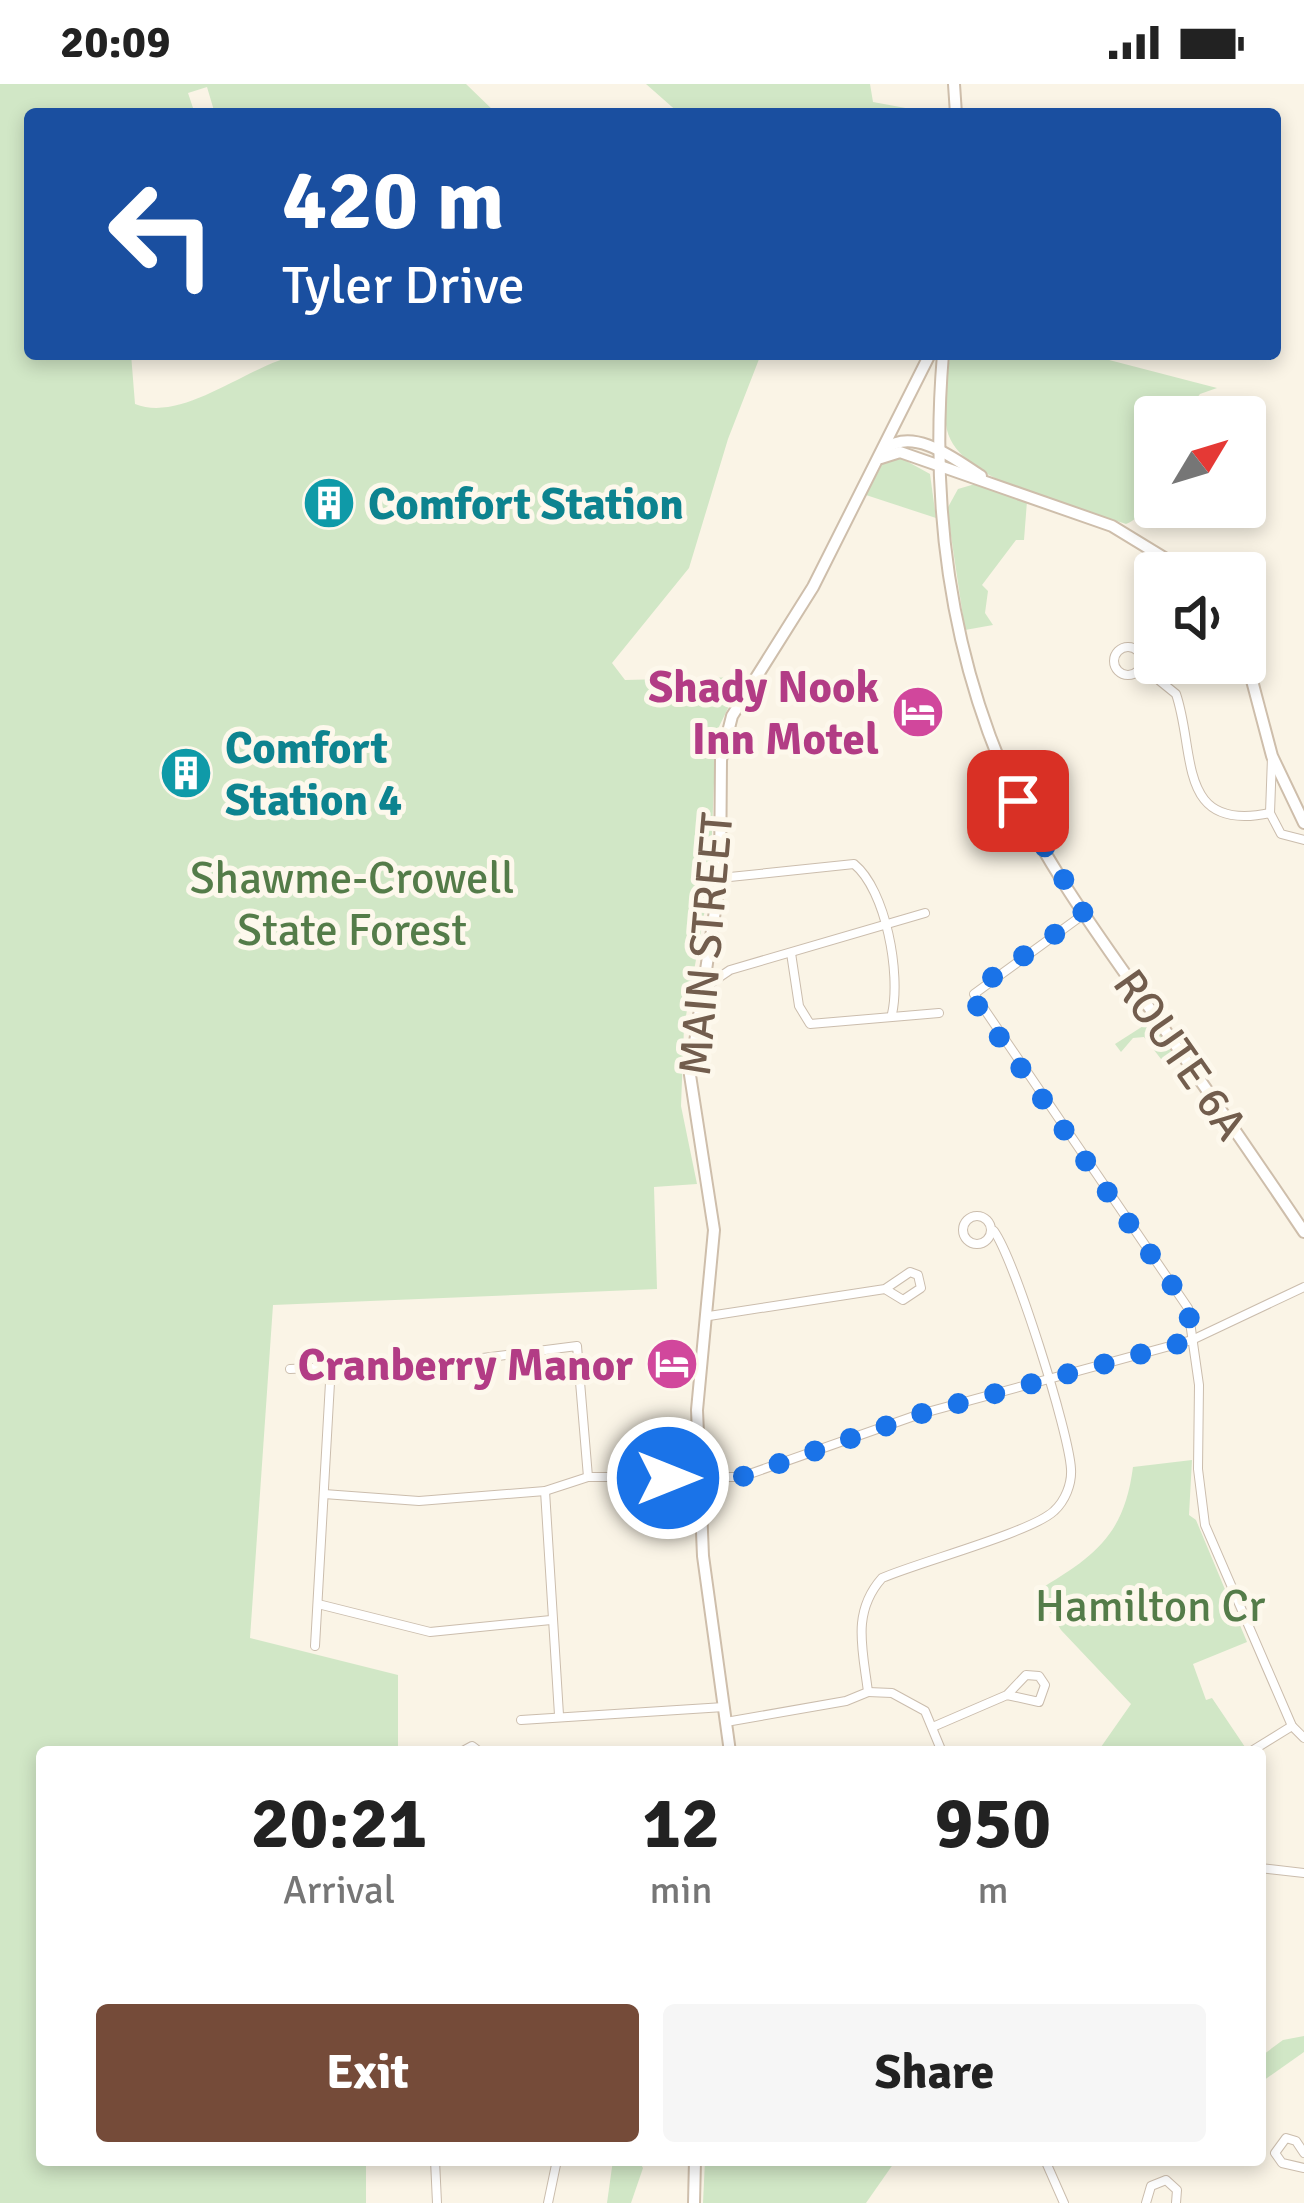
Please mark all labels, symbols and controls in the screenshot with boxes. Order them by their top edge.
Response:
text: 20:09 [60,15,170,70]
text: 420 m [282,149,504,253]
icon: left [84,156,240,312]
text: Tyler Drive [282,252,525,319]
north arrow [1134,396,1266,528]
map controls [1134,396,1266,684]
building icon: Comfort Station [301,475,357,531]
place label: Comfort Station [368,477,684,532]
button: sound [1134,552,1266,684]
place label: Shady Nook Inn Motel [648,660,879,767]
hotel icon: Shady Nook Inn Motel [890,684,946,740]
place label: Comfort Station 4 [225,721,402,828]
building icon: Comfort Station 4 [158,745,214,801]
pin [967,750,1069,852]
icon: arrive [985,768,1051,834]
street label: MAIN STREET [668,810,745,1078]
park label: Shawme-Crowell State Forest [190,851,514,958]
street label: ROUTE 6A [1101,959,1258,1151]
hotel icon: Cranberry Manor [644,1336,700,1392]
place label: Cranberry Manor [298,1338,633,1393]
position arrow [605,1415,731,1541]
park label: Hamilton Cr [1035,1579,1266,1634]
text: 20:21 [251,1779,427,1868]
text: 12 [642,1779,720,1868]
text: 950 [935,1779,1051,1868]
text: Arrival [283,1866,395,1914]
text: min [650,1866,712,1914]
text: m [977,1866,1008,1914]
button: Exit [96,2004,639,2142]
button: Share [663,2004,1206,2142]

